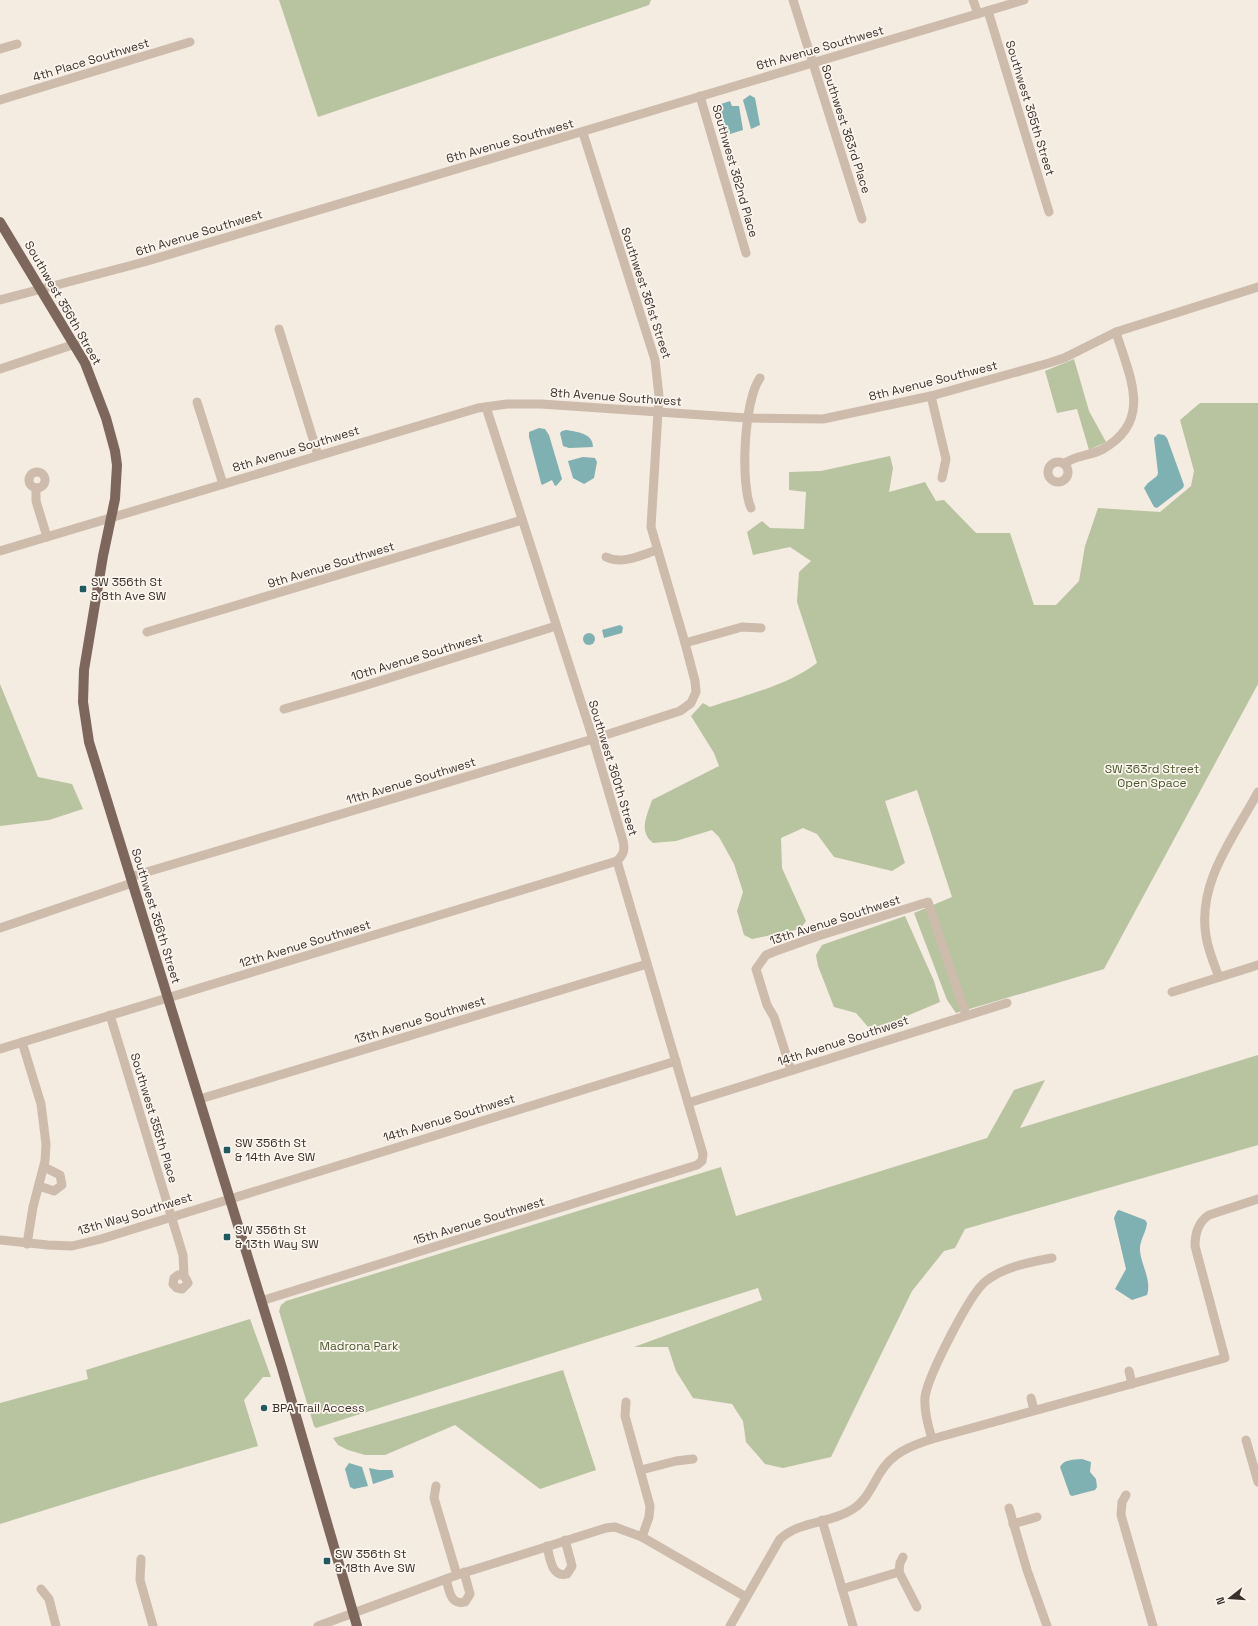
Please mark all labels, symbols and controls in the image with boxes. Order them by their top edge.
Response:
street label: 6th Avenue Southwest [754,22,886,74]
street label: 4th Place Southwest [31,35,151,85]
street label: Southwest 365th Street [1002,38,1058,178]
street label: Southwest 363rd Place [818,63,874,195]
street label: Southwest 362nd Place [708,103,762,239]
street label: 6th Avenue Southwest [444,115,576,167]
street label: 6th Avenue Southwest [134,206,264,260]
street label: Southwest 361st Street [617,225,675,361]
street label: Southwest 356th Street [21,238,105,368]
street label: 8th Avenue Southwest [867,357,999,405]
street label: 8th Avenue Southwest [550,384,682,410]
street label: 8th Avenue Southwest [231,422,361,476]
street label: 9th Avenue Southwest [266,538,396,592]
place label: SW 356th St & 8th Ave SW [91,574,167,604]
marker: SW 356th St & 8th Ave SW [78,584,88,594]
street label: 10th Avenue Southwest [349,629,485,685]
street label: Southwest 360th Street [585,698,641,838]
street label: 11th Avenue Southwest [344,754,478,808]
park label: SW 363rd Street Open Space [1105,761,1199,791]
street label: Southwest 356th Street [128,846,184,986]
street label: 13th Avenue Southwest [767,891,903,949]
street label: 12th Avenue Southwest [237,916,373,972]
street label: 13th Avenue Southwest [352,992,488,1048]
street label: 14th Avenue Southwest [775,1012,911,1070]
street label: Southwest 355th Place [127,1051,181,1185]
street label: 14th Avenue Southwest [381,1090,517,1146]
place label: SW 356th St & 14th Ave SW [235,1135,316,1165]
marker: SW 356th St & 14th Ave SW [222,1145,232,1155]
street label: 13th Way Southwest [76,1189,194,1239]
street label: 15th Avenue Southwest [411,1193,547,1249]
place label: SW 356th St & 13th Way SW [235,1222,319,1252]
marker: SW 356th St & 13th Way SW [222,1232,232,1242]
park label: Madrona Park [320,1338,399,1354]
place label: BPA Trail Access [272,1400,364,1416]
marker: BPA Trail Access [259,1403,269,1413]
place label: SW 356th St & 18th Ave SW [335,1546,416,1576]
marker: SW 356th St & 18th Ave SW [322,1556,332,1566]
north arrow [1210,1578,1250,1618]
text: N [1213,1595,1228,1606]

